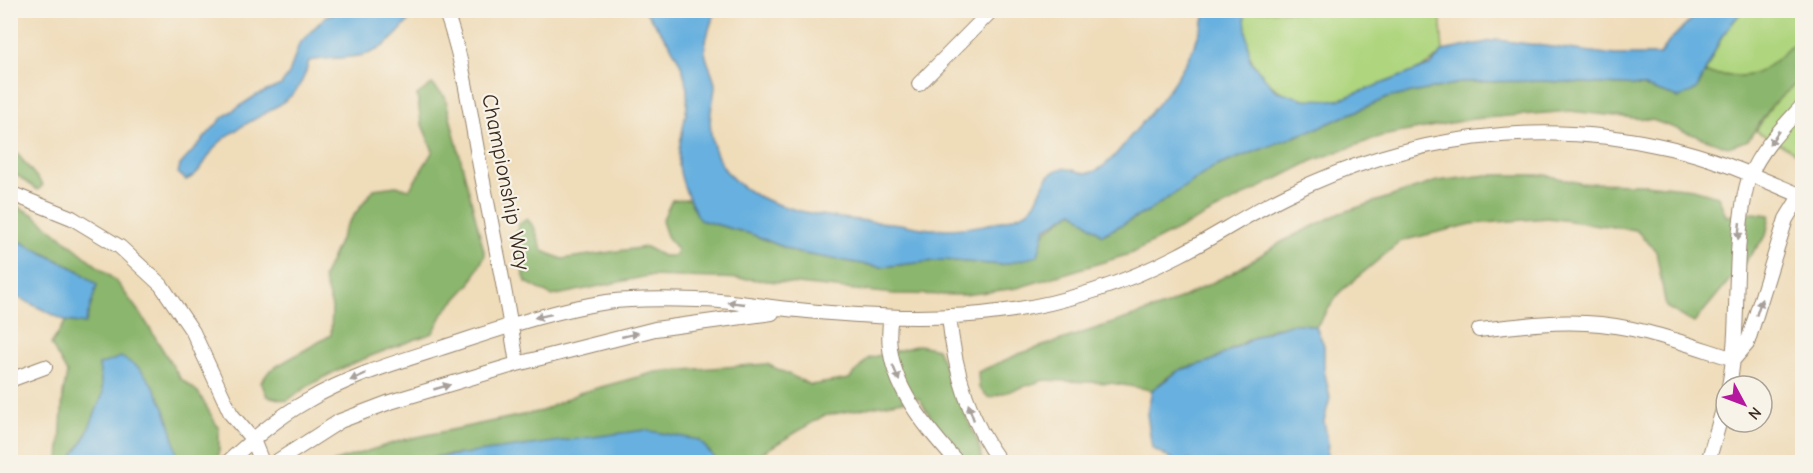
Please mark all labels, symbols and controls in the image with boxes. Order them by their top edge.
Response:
street label: Championship Way [476,92,536,273]
one-way arrow [1768,130,1780,146]
one-way arrow [1734,222,1744,241]
one-way arrow [1755,298,1764,316]
one-way arrow [727,299,746,308]
one-way arrow [534,311,552,321]
one-way arrow [621,330,639,340]
one-way arrow [891,365,901,383]
one-way arrow [349,372,367,382]
north arrow [1714,374,1774,434]
one-way arrow [433,381,451,391]
one-way arrow [966,403,976,421]
text: N [1744,403,1765,423]

